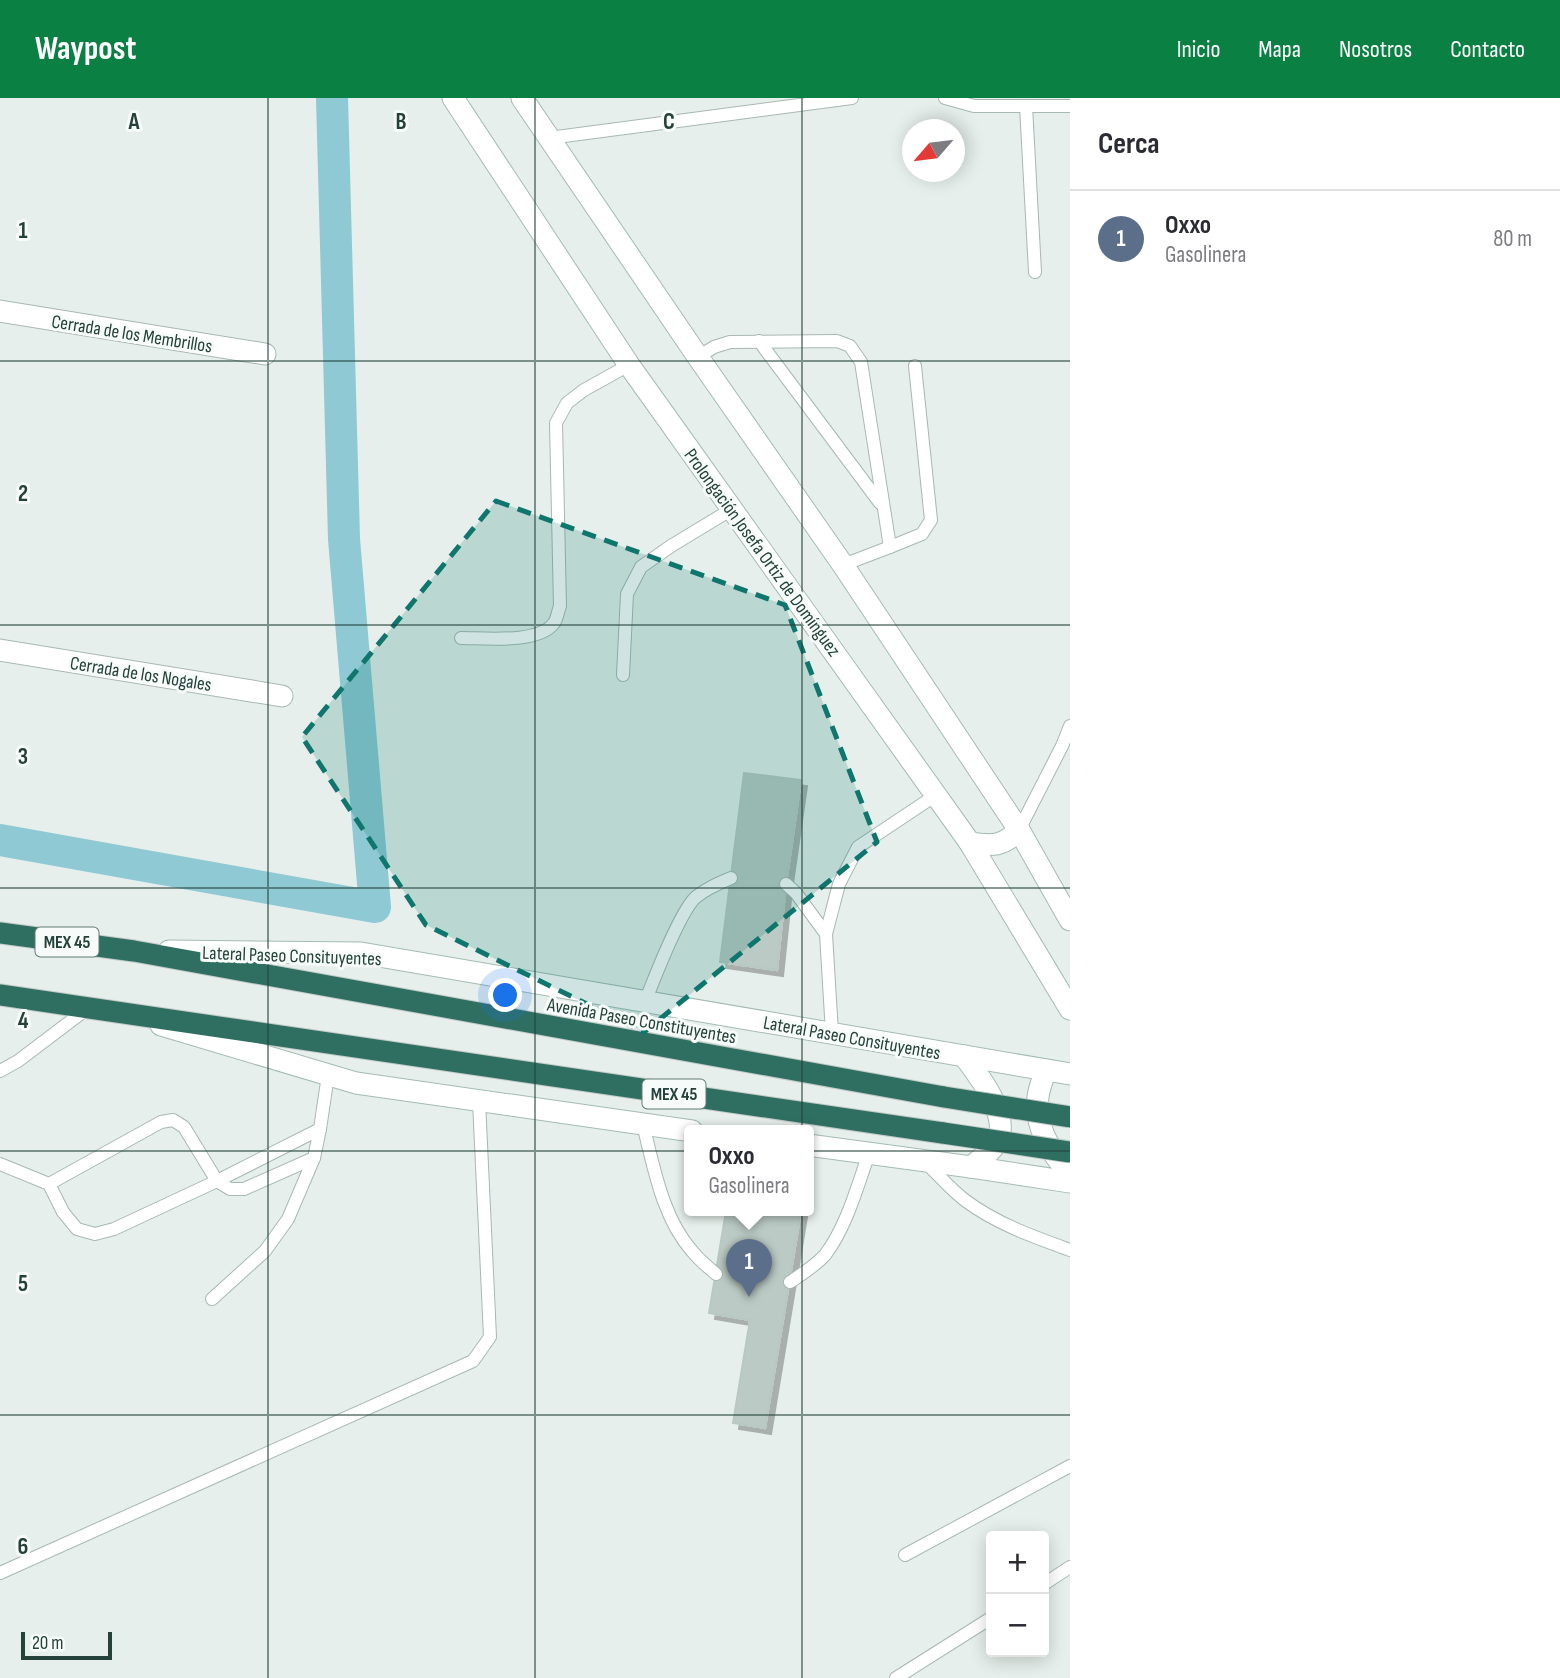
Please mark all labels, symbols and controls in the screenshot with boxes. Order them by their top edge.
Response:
text: Waypost [35,29,136,69]
text: Inicio [1177,35,1220,64]
text: Mapa [1258,35,1301,64]
text: Nosotros [1339,35,1412,64]
text: Contacto [1450,35,1525,64]
text: A [128,108,141,136]
text: B [396,108,407,136]
text: C [663,108,675,136]
north arrow [902,119,965,182]
text: Cerca [1098,126,1160,162]
text: Oxxo [1165,210,1211,241]
text: 1 [18,217,28,245]
text: 1 [1116,225,1126,253]
text: 80 m [1493,225,1532,253]
text: Gasolinera [1165,241,1246,269]
street label: Cerrada de los Membrillos [50,310,214,359]
street label: Prolongación Josefa Ortiz de Domínguez [679,445,845,661]
text: 2 [18,480,28,508]
street label: Cerrada de los Nogales [68,652,213,697]
text: 3 [18,743,28,771]
road number: MEX 45 [36,928,98,956]
street label: Lateral Paseo Consituyentes [202,942,382,971]
your location [488,978,522,1012]
street label: Avenida Paseo Constituyentes [545,993,738,1049]
text: 4 [18,1007,29,1035]
street label: Lateral Paseo Consituyentes [761,1012,942,1065]
road number: MEX 45 [642,1079,706,1108]
popup [684,1125,814,1216]
text: Oxxo [708,1141,755,1172]
text: Gasolinera [708,1172,790,1200]
pin: 1 [726,1239,772,1297]
text: 5 [18,1270,28,1298]
map controls [986,1531,1049,1657]
button: + [986,1531,1049,1594]
text: 6 [18,1533,28,1561]
button: − [986,1594,1049,1657]
scale bar [21,1629,112,1661]
text: 20 m [32,1632,64,1655]

